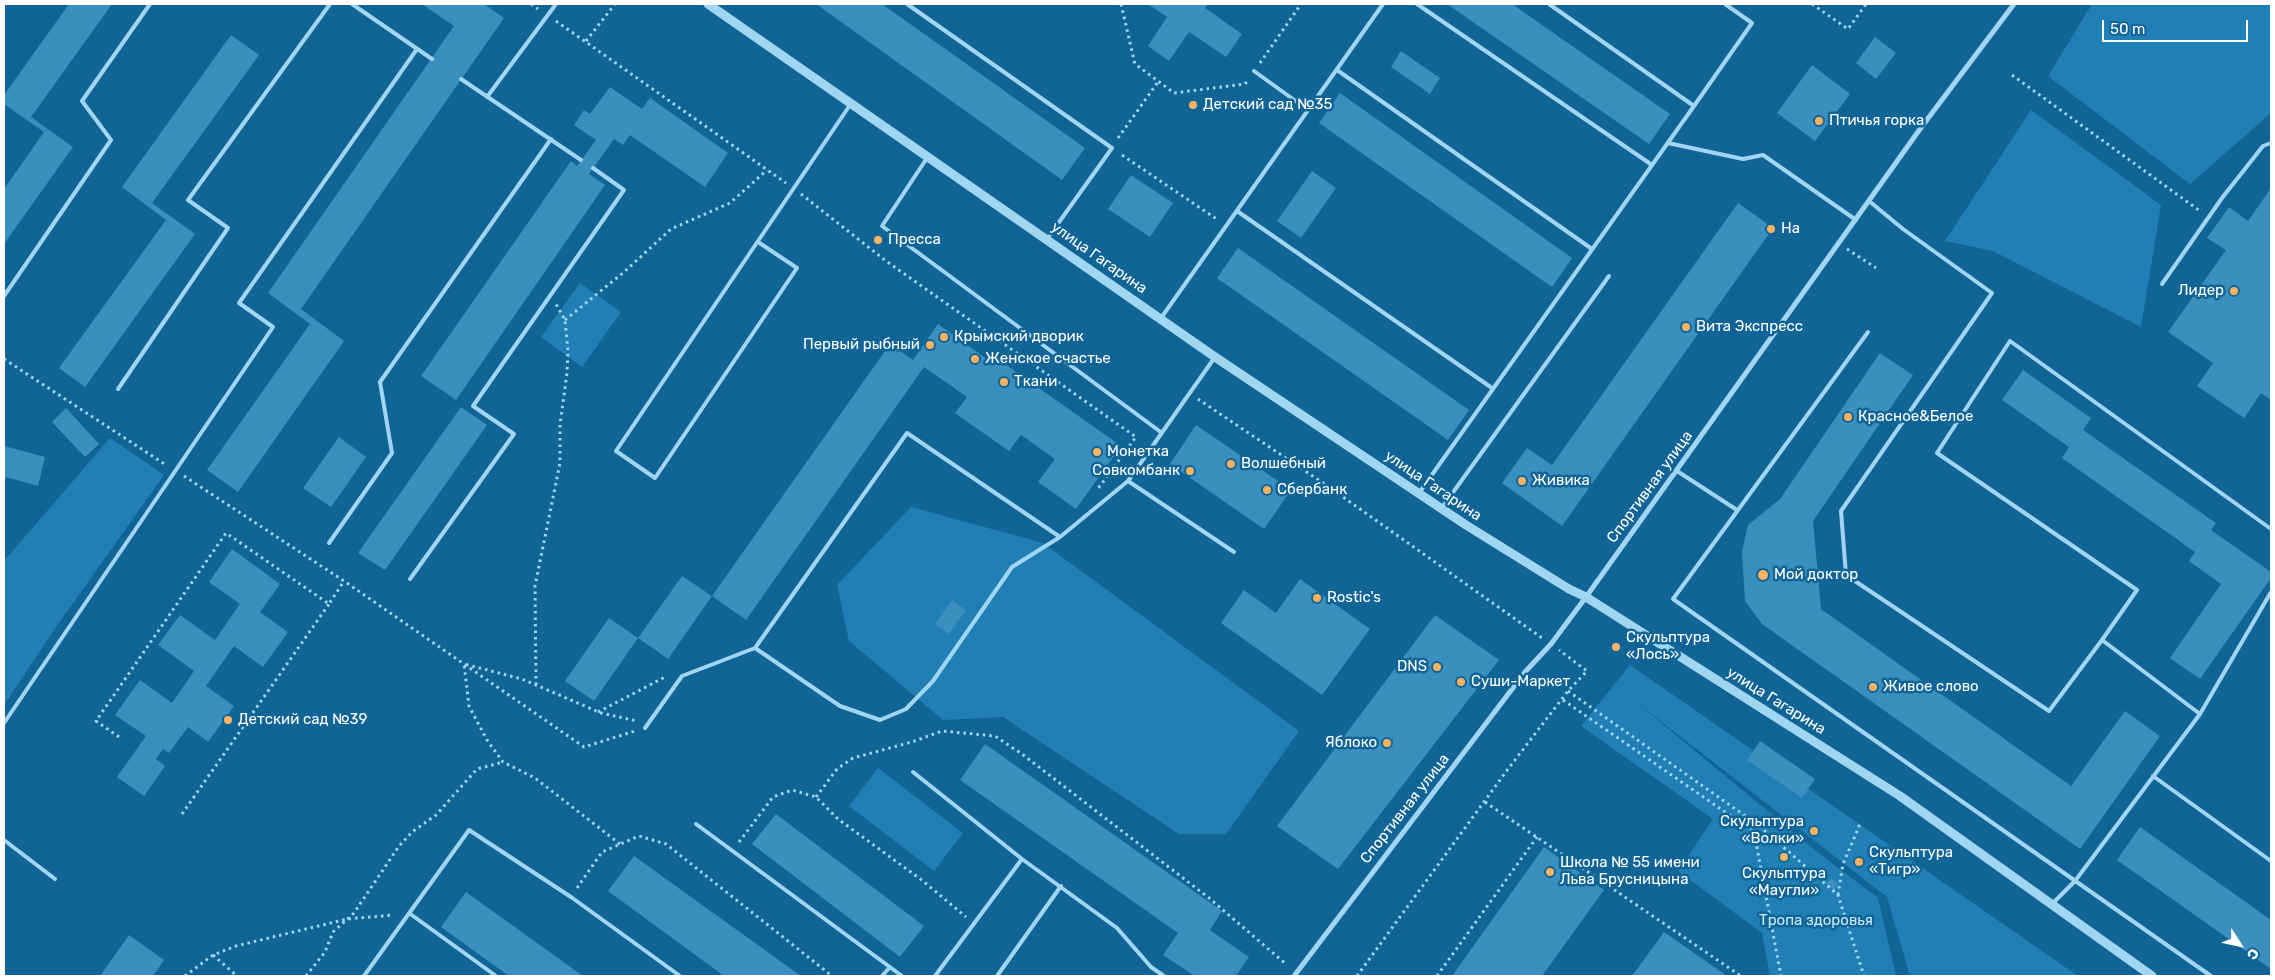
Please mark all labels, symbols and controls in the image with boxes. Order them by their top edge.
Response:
scale bar [2105,10,2251,42]
text: 50 m [2110,20,2145,38]
place label: Детский сад №35 [1203,96,1332,114]
marker: Детский сад №35 [1187,99,1199,111]
place label: Птичья горка [1829,112,1924,130]
marker: Птичья горка [1813,115,1825,127]
street label: улица Гагарина [1047,218,1151,298]
place label: На [1781,220,1800,238]
marker: На [1765,223,1777,235]
place label: Пресса [888,231,941,249]
marker: Пресса [872,234,884,246]
place label: Лидер [2178,282,2224,300]
marker: Лидер [2228,285,2240,297]
place label: Вита Экспресс [1696,318,1803,336]
marker: Вита Экспресс [1680,321,1692,333]
place label: Крымский дворик [954,328,1084,346]
marker: Крымский дворик [938,331,950,343]
place label: Первый рыбный [803,336,920,354]
marker: Первый рыбный [924,339,936,351]
place label: Женское счастье [985,350,1111,368]
marker: Женское счастье [969,353,981,365]
place label: Ткани [1014,373,1057,391]
marker: Ткани [998,376,1010,388]
place label: Красное&Белое [1858,408,1973,426]
marker: Красное&Белое [1842,411,1854,423]
street label: Спортивная улица [1603,427,1697,547]
place label: Монетка [1107,443,1169,461]
marker: Монетка [1091,446,1103,458]
street label: улица Гагарина [1381,447,1485,525]
place label: Волшебный [1241,455,1326,473]
marker: Волшебный [1225,458,1237,470]
place label: Совкомбанк [1092,462,1180,480]
marker: Совкомбанк [1184,465,1196,477]
place label: Живика [1532,472,1590,490]
marker: Живика [1516,475,1528,487]
place label: Сбербанк [1277,481,1347,499]
marker: Сбербанк [1261,484,1273,496]
place label: Мой доктор [1774,566,1858,584]
marker: Мой доктор [1756,568,1770,582]
place label: Rostic's [1327,589,1381,607]
marker: Rostic's [1311,592,1323,604]
place label: Скульптура «Лось» [1626,629,1710,664]
marker: Скульптура «Лось» [1610,641,1622,653]
place label: DNS [1397,658,1427,676]
marker: DNS [1431,661,1443,673]
street label: улица Гагарина [1723,663,1829,739]
place label: Суши-Маркет [1471,673,1570,691]
marker: Суши-Маркет [1455,676,1467,688]
place label: Живое слово [1883,678,1979,696]
marker: Живое слово [1867,681,1879,693]
place label: Детский сад №39 [238,711,367,729]
marker: Детский сад №39 [222,714,234,726]
place label: Яблоко [1325,734,1377,752]
marker: Яблоко [1381,737,1393,749]
street label: Спортивная улица [1357,751,1453,867]
place label: Скульптура «Волки» [1720,813,1804,848]
marker: Скульптура «Волки» [1808,825,1820,837]
place label: Скульптура «Тигр» [1869,844,1953,879]
marker: Скульптура «Маугли» [1778,851,1790,863]
place label: Школа № 55 имени Льва Брусницына [1560,854,1700,889]
marker: Скульптура «Тигр» [1853,856,1865,868]
place label: Скульптура «Маугли» [1742,865,1826,900]
marker: Школа № 55 имени Льва Брусницына [1544,866,1556,878]
park label: Тропа здоровья [1759,912,1873,930]
north arrow [2215,920,2265,970]
text: С [2243,945,2262,963]

